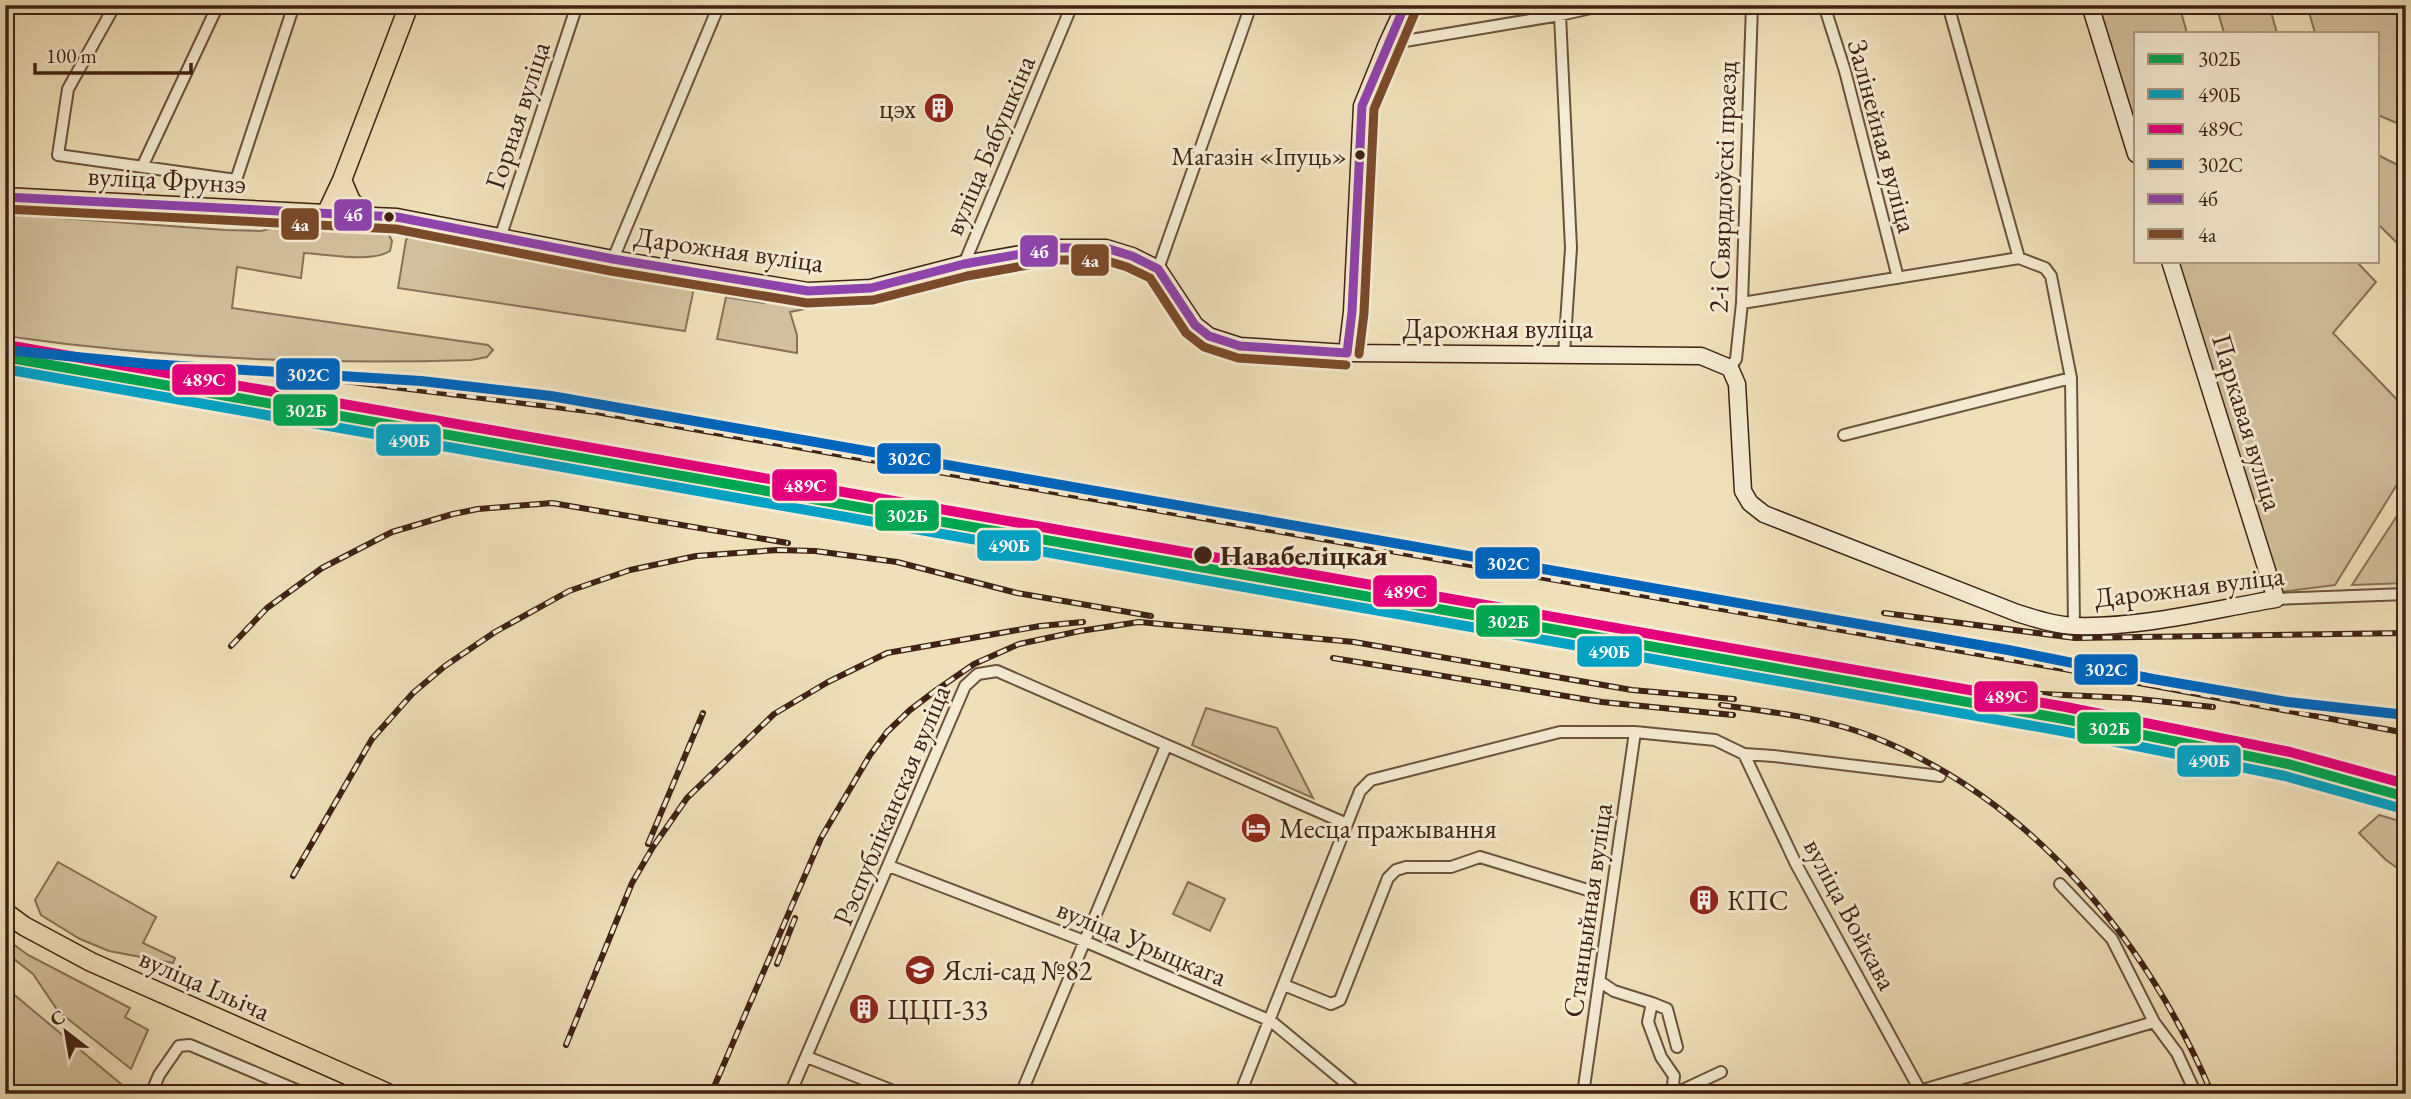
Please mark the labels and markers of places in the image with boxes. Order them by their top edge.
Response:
place label: цэх [879,90,916,126]
building icon: цэх [922,91,956,125]
place label: Магазін «Іпуць» [1171,139,1347,173]
marker: Магазін «Іпуць» [1353,148,1367,162]
unlabelled marker [382,210,396,224]
place label: Навабеліцкая [1220,537,1388,573]
marker: Навабеліцкая [1192,544,1214,566]
place label: Месца пражывання [1279,810,1497,846]
hotel icon: Месца пражывання [1239,811,1273,845]
place label: КПС [1727,882,1789,918]
building icon: КПС [1687,883,1721,917]
place label: Яслі-сад №82 [942,952,1093,988]
school or university icon: Яслі-сад №82 [903,953,937,987]
place label: ЦЦП-33 [887,991,988,1027]
building icon: ЦЦП-33 [847,992,881,1026]

